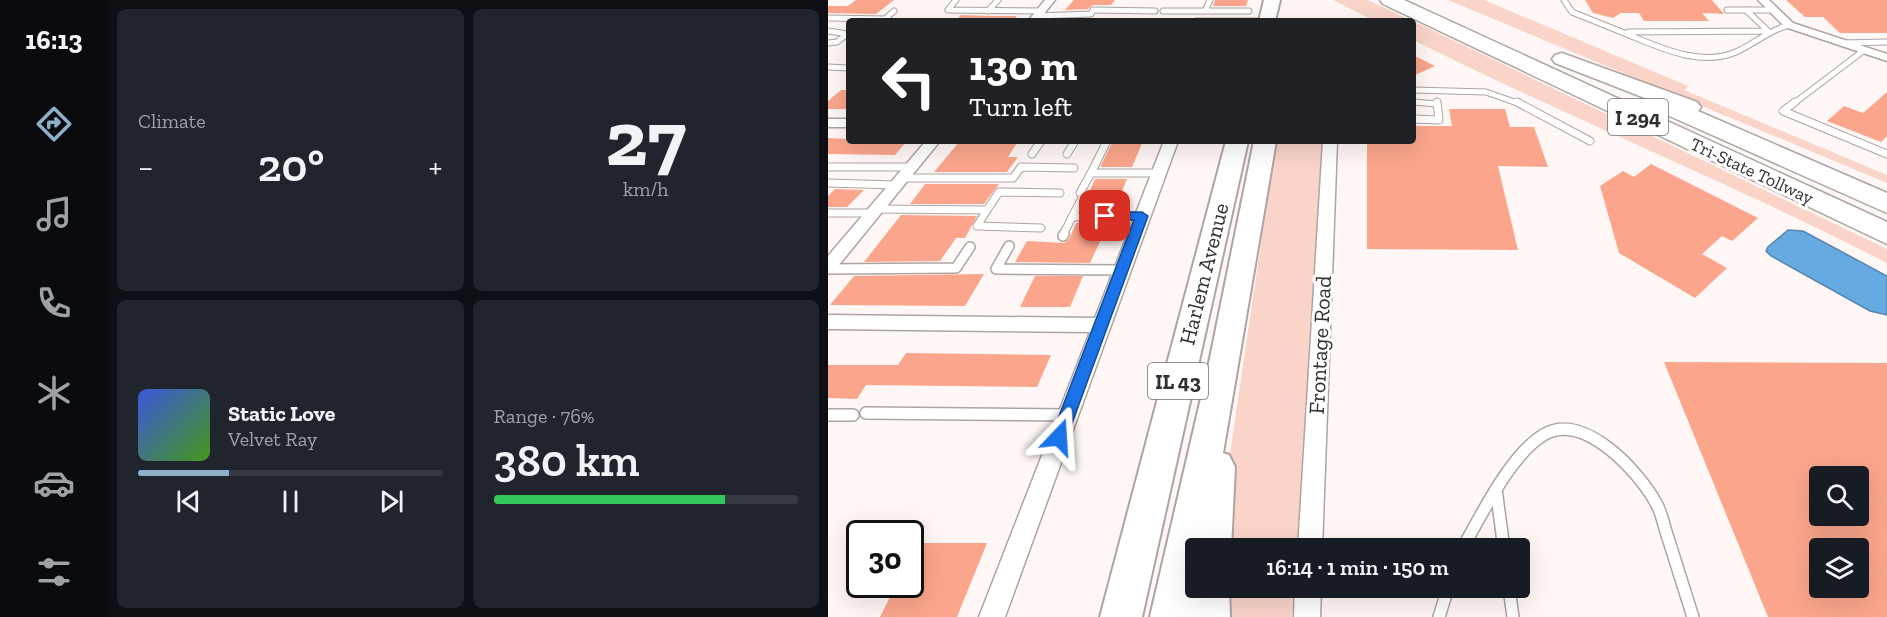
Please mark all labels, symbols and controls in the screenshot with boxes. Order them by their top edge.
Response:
text: 16:13 [25,24,83,56]
text: 130 m [969,40,1077,91]
icon: left [870,42,948,120]
text: 27 [606,91,686,185]
text: Turn left [969,91,1072,123]
road number: I 294 [1608,99,1668,135]
icon: directions [33,103,75,145]
text: Climate [138,109,206,133]
street label: Tri-State Tollway [1687,133,1818,209]
text: 20° [258,139,324,193]
text: − [138,147,153,186]
text: + [429,147,442,186]
text: km/h [623,177,669,201]
pin [1079,190,1130,241]
icon: music [33,193,75,235]
icon: arrive [1088,199,1121,232]
street label: Harlem Avenue [1173,200,1235,348]
street label: Frontage Road [1303,275,1337,415]
icon: phone [33,282,75,324]
road number: IL 43 [1148,363,1208,399]
icon: climate [33,372,75,414]
text: Static Love [228,400,335,427]
text: Range · 76% [494,404,595,428]
position arrow [1027,405,1091,469]
text: Velvet Ray [228,427,317,451]
text: 380 km [494,434,639,488]
icon: car [33,462,75,504]
map controls [1809,466,1869,598]
button: search [1809,466,1869,526]
icon: previous [172,485,205,518]
icon: pause [274,485,307,518]
icon: next [375,485,408,518]
speed limit sign: 30 [846,520,924,598]
button: layers [1809,538,1869,598]
icon: filters [33,551,75,593]
text: 16:14 · 1 min · 150 m [1266,554,1449,581]

